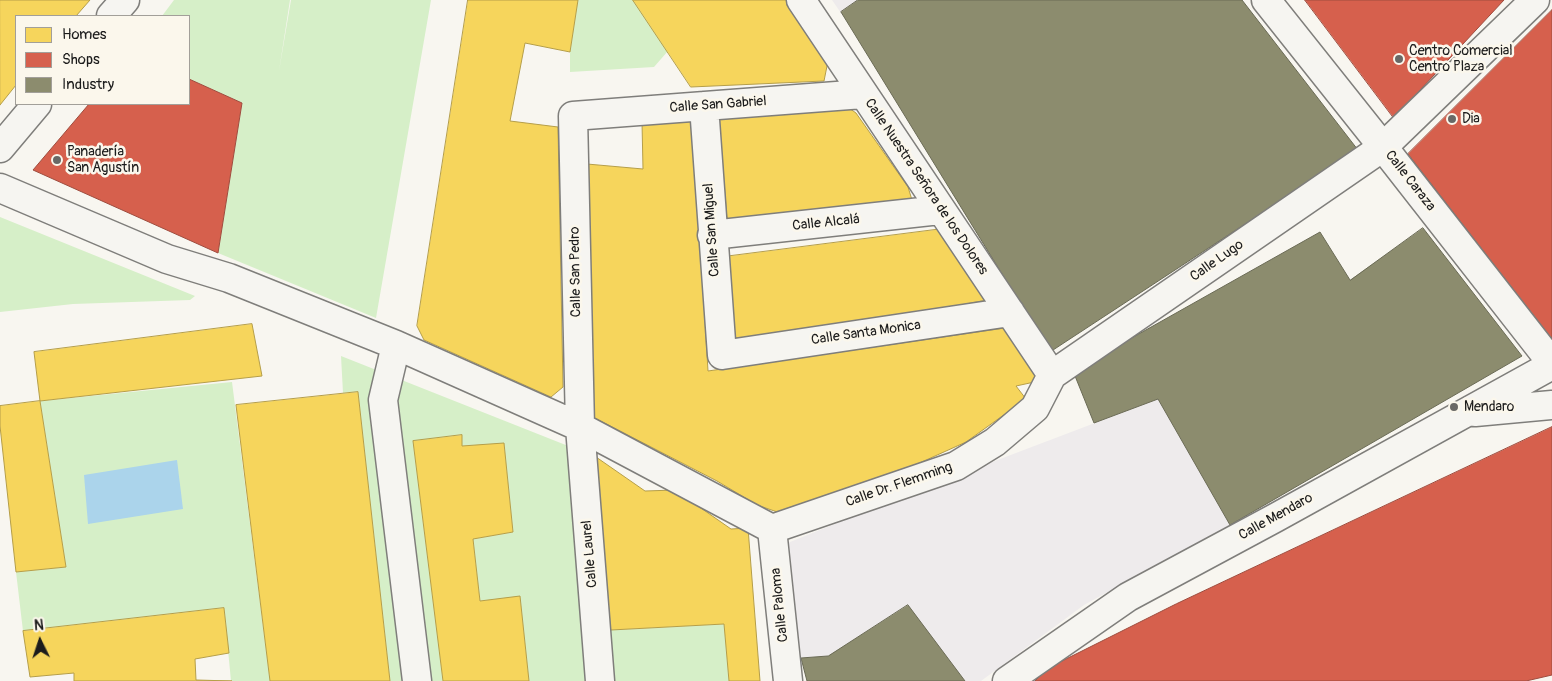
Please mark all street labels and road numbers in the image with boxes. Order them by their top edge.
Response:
street label: Calle San Gabriel [669,93,767,117]
street label: Calle Nuestra Señora de los Dolores [861,96,991,278]
street label: Calle Caraza [1381,147,1439,215]
street label: Calle San Miguel [700,183,724,277]
street label: Calle Alcalá [791,211,861,235]
street label: Calle San Pedro [567,227,585,317]
street label: Calle Lugo [1187,237,1247,285]
street label: Calle Santa Monica [810,317,922,349]
street label: Calle Dr. Flemming [844,459,954,511]
street label: Calle Mendaro [1236,490,1316,544]
street label: Calle Laurel [579,519,601,589]
street label: Calle Paloma [768,567,792,643]

